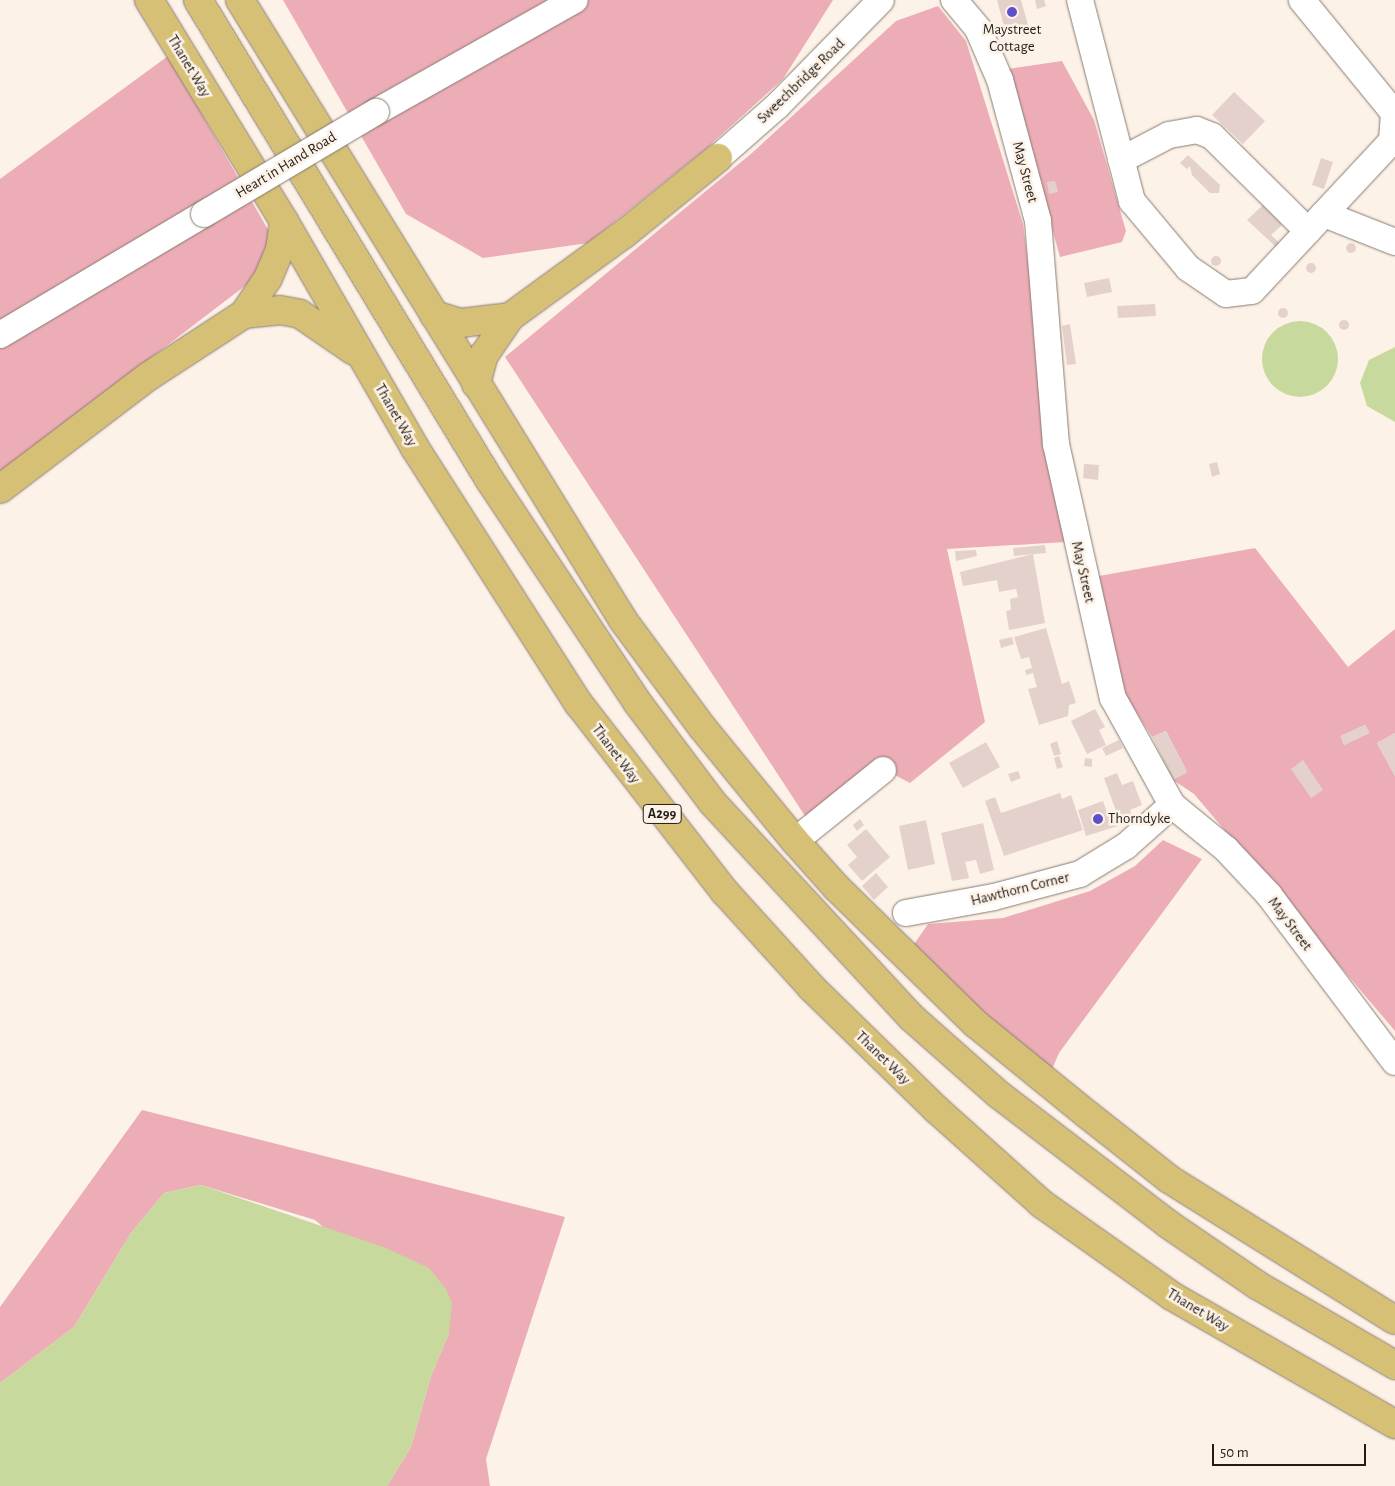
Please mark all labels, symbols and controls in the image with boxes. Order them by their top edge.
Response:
marker: Maystreet Cottage [1006,6,1018,18]
place label: Maystreet Cottage [983,20,1041,55]
street label: Thanet Way [163,32,215,100]
street label: Sweechbridge Road [754,35,848,127]
street label: Heart in Hand Road [232,128,340,202]
street label: May Street [1008,139,1042,205]
street label: Thanet Way [371,380,421,450]
street label: May Street [1067,539,1099,605]
street label: Thanet Way [588,721,644,787]
road number: A299 [642,802,682,826]
place label: Thorndyke [1108,810,1170,828]
marker: Thorndyke [1092,813,1104,825]
street label: Hawthorn Corner [969,868,1071,910]
street label: May Street [1264,894,1316,954]
street label: Thanet Way [852,1027,914,1089]
street label: Thanet Way [1164,1284,1232,1336]
scale bar [1215,1434,1369,1466]
text: 50 m [1220,1445,1249,1460]

